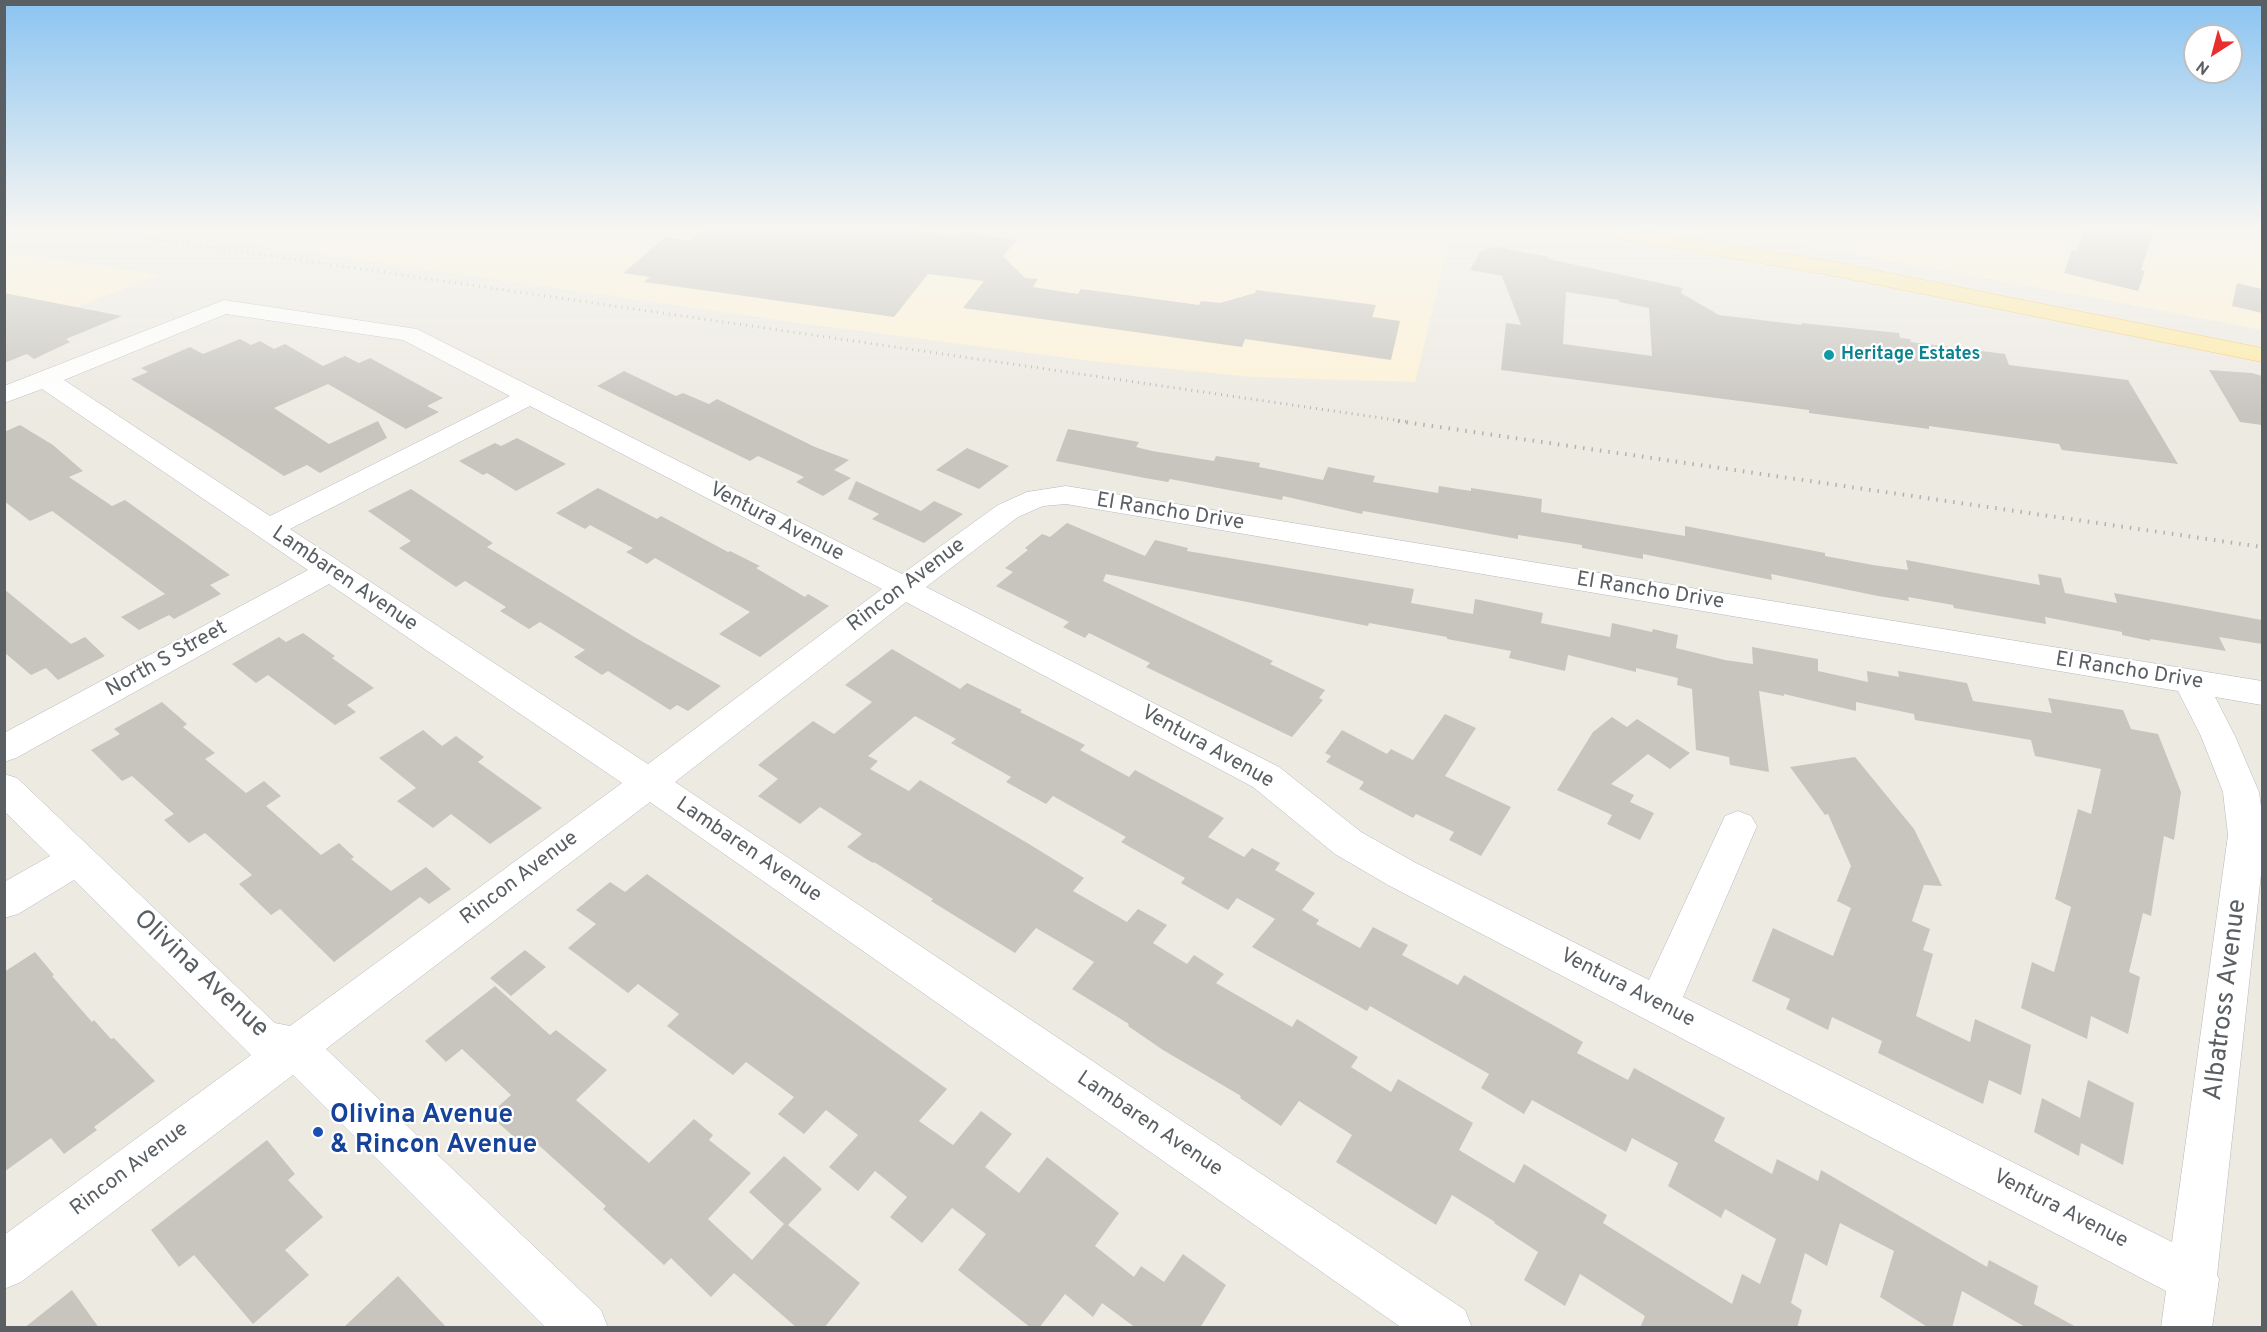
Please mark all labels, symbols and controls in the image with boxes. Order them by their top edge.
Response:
north arrow [2183,24,2243,84]
text: N [2193,55,2214,78]
place label: Heritage Estates [1841,344,1980,366]
marker: Heritage Estates [1822,348,1836,362]
street label: Ventura Avenue [704,478,848,568]
street label: El Rancho Drive [1094,489,1246,537]
street label: Lambaren Avenue [266,522,422,638]
street label: Rincon Avenue [843,534,971,638]
street label: El Rancho Drive [1574,568,1726,616]
street label: North S Street [102,616,232,704]
street label: El Rancho Drive [2053,648,2205,696]
street label: Ventura Avenue [1136,701,1278,795]
street label: Lambaren Avenue [670,793,826,909]
street label: Rincon Avenue [456,827,584,931]
street label: Albatross Avenue [2199,898,2255,1102]
street label: Olivina Avenue [126,904,274,1046]
street label: Ventura Avenue [1555,944,1699,1034]
street label: Lambaren Avenue [1071,1067,1227,1183]
place label: Olivina Avenue & Rincon Avenue [330,1101,537,1162]
street label: Rincon Avenue [66,1118,194,1222]
marker: Olivina Avenue & Rincon Avenue [311,1125,325,1139]
street label: Ventura Avenue [1988,1165,2132,1255]

